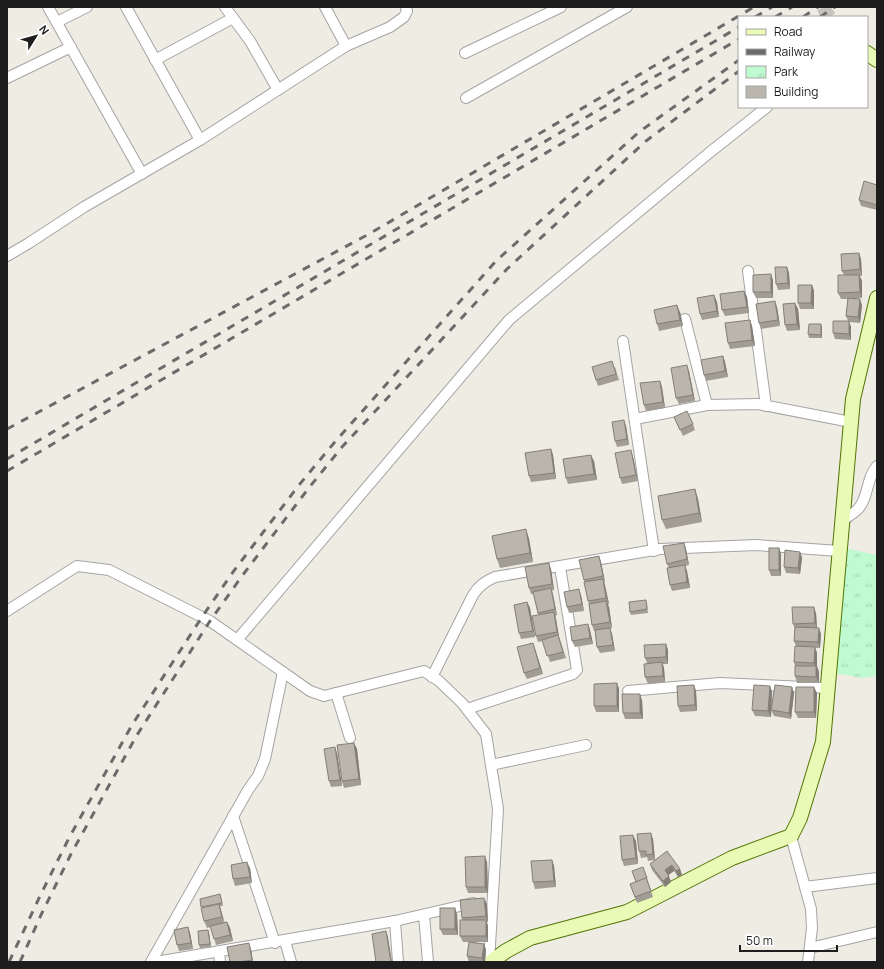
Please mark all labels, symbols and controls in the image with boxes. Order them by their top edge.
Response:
north arrow [16,16,56,56]
legend [738,16,868,108]
text: N [36,22,53,37]
text: Road [774,23,802,40]
text: Railway [774,43,816,60]
text: Park [774,63,799,80]
text: Building [774,83,818,100]
scale bar [740,927,837,953]
text: 50 m [746,932,773,949]

